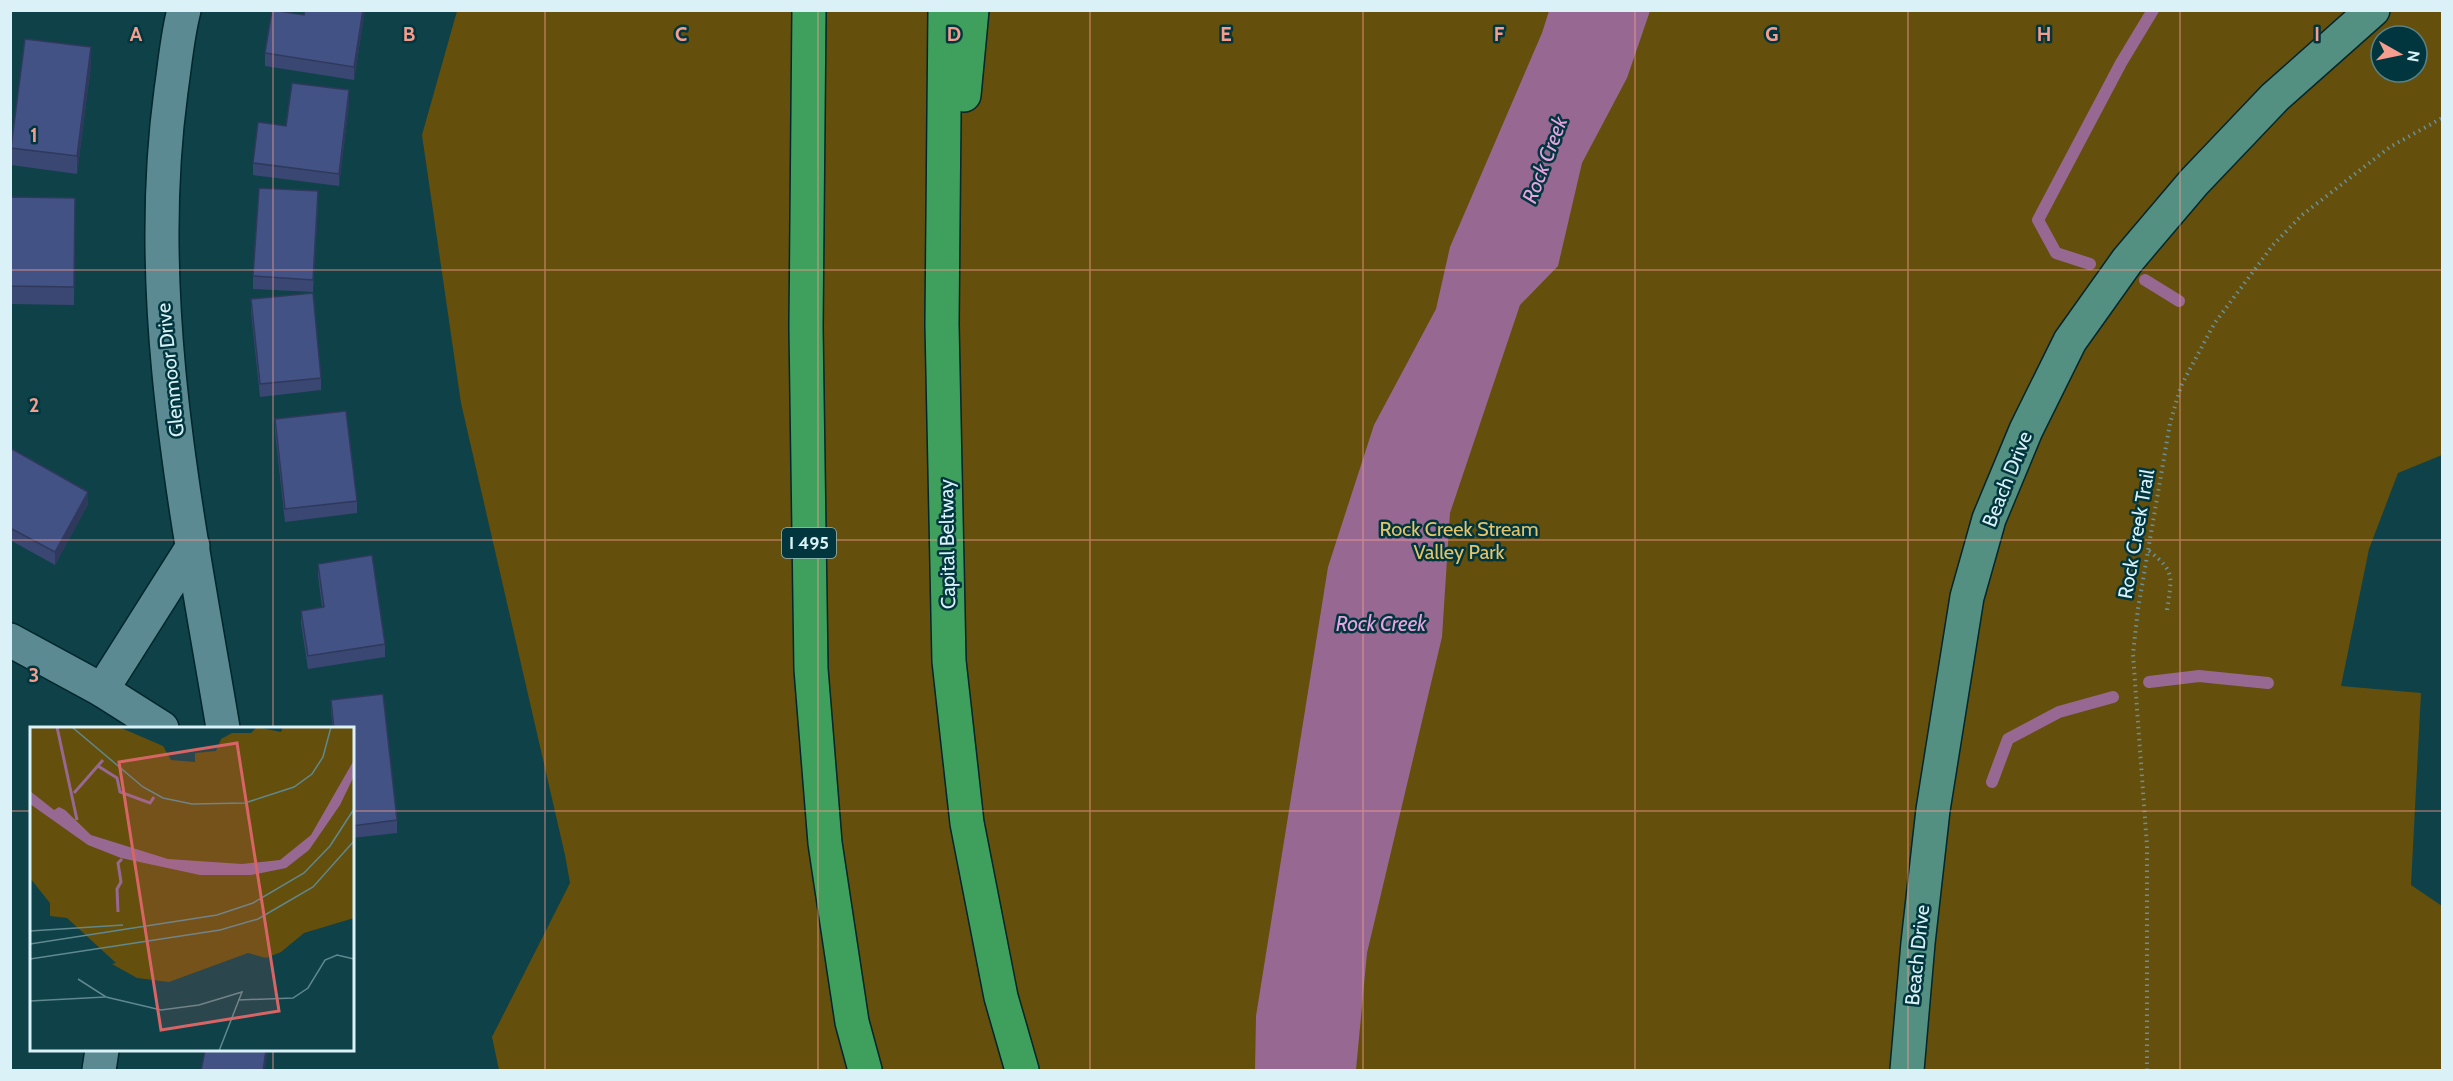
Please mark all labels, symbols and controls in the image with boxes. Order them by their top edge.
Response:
text: A [130,22,143,46]
text: B [403,22,415,46]
text: C [675,22,687,46]
text: D [947,22,961,46]
text: E [1220,22,1232,46]
text: F [1494,22,1505,46]
text: G [1765,22,1779,46]
text: H [2037,22,2051,46]
text: I [2314,22,2320,46]
north arrow [2369,24,2429,84]
text: N [2403,49,2424,63]
water label: Rock Creek [1517,112,1573,207]
text: 1 [30,123,38,147]
street label: Glenmoor Drive [151,302,189,438]
text: 2 [29,393,39,417]
street label: Beach Drive [1977,428,2037,530]
street label: Rock Creek Trail [2113,467,2159,601]
street label: Capital Beltway [934,479,960,609]
park label: Rock Creek Stream Valley Park [1380,517,1538,564]
road number: I 495 [782,528,836,558]
water label: Rock Creek [1336,611,1427,636]
text: 3 [29,663,39,687]
inset map [30,727,354,1051]
street label: Beach Drive [1900,903,1934,1007]

